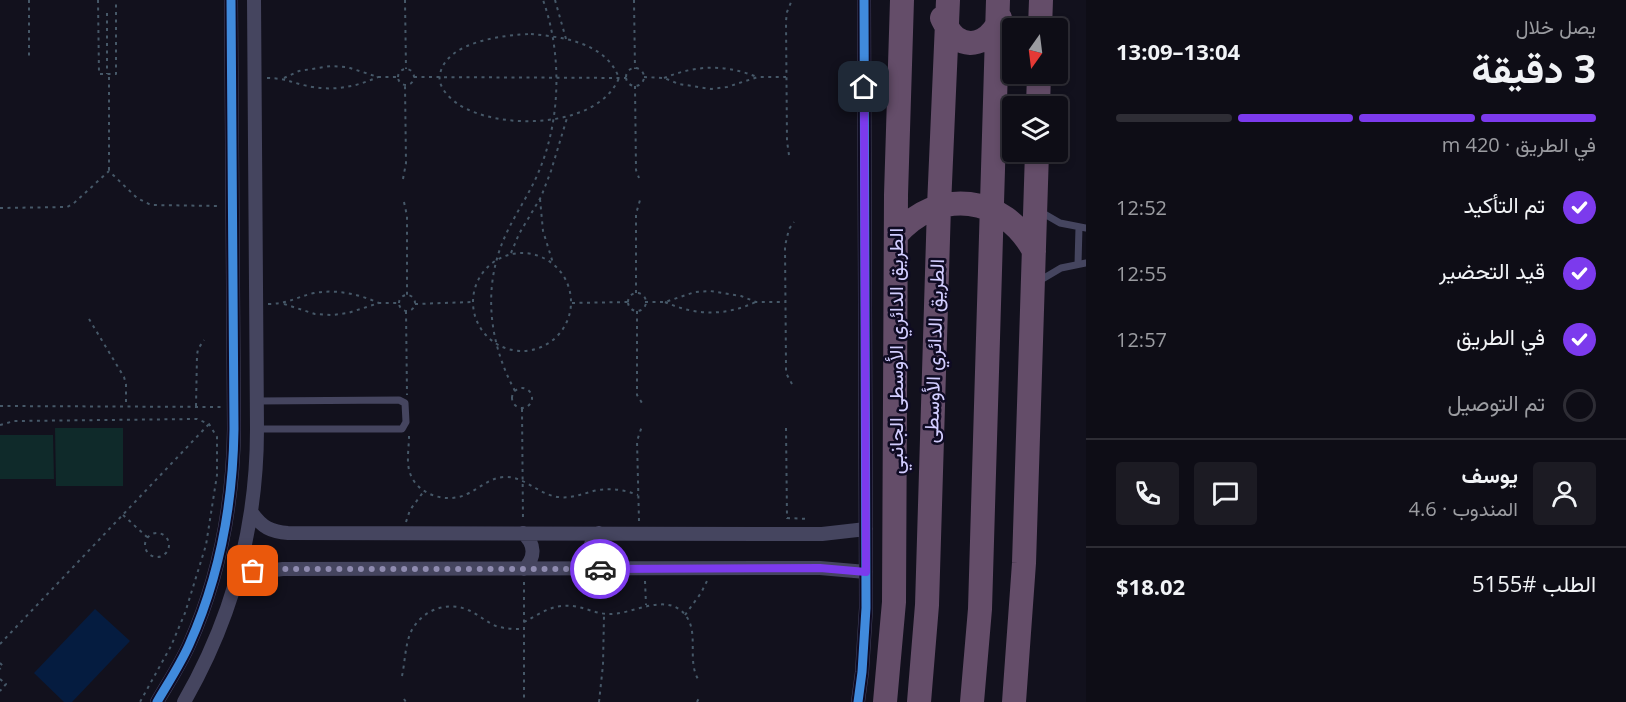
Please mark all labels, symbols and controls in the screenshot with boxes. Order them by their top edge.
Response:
text: يصل خلال [1516,13,1596,40]
north arrow [1002,18,1068,84]
map controls [1002,18,1068,162]
text: 13:04–13:09 [1116,36,1240,66]
text: 3 دقيقة [1472,41,1596,94]
pin [838,61,889,112]
icon: home [847,70,880,103]
button: layers [1002,96,1068,162]
text: في الطريق · 420 m [1442,131,1596,158]
text: تم التأكيد [1464,189,1545,219]
icon: check [1563,191,1596,224]
text: 12:52 [1116,194,1167,221]
street label: الطريق الدائري الأوسطى الجانبي [882,228,913,474]
text: قيد التحضير [1439,255,1545,285]
icon: check [1563,257,1596,290]
street label: الطريق الدائري الأوسطى [917,258,954,444]
text: 12:55 [1116,260,1167,287]
text: في الطريق [1456,321,1545,351]
icon: check [1563,323,1596,356]
text: 12:57 [1116,326,1167,353]
text: تم التوصيل [1448,387,1545,417]
text: يوسف [1462,459,1518,489]
button: phone [1116,462,1179,525]
button: chat [1194,462,1257,525]
button: person [1533,462,1596,525]
text: المندوب · 4.6 [1409,495,1518,522]
courier [570,539,630,599]
pin [227,545,278,596]
icon: car [584,553,617,586]
icon: bag [236,554,269,587]
text: الطلب #5155 [1472,568,1596,598]
text: $18.02 [1116,571,1185,601]

